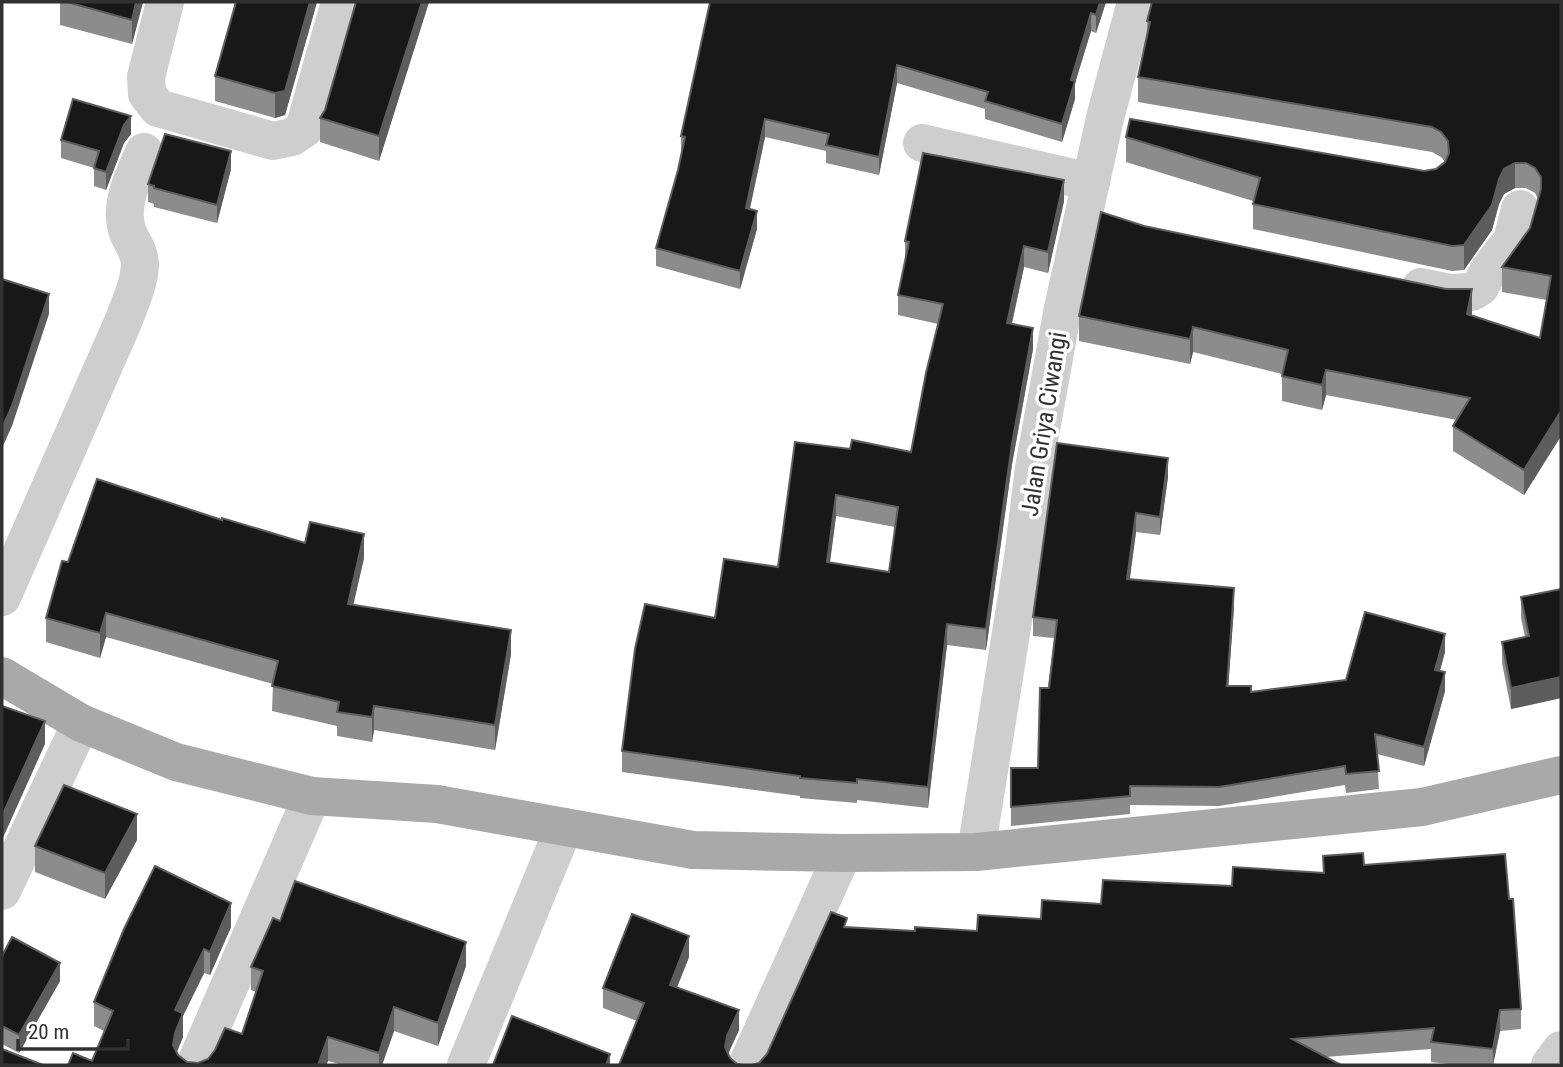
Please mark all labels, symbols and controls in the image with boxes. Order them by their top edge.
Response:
street label: Jalan Griya Ciwangi [1016,330,1072,518]
scale bar [18,1007,128,1052]
text: 20 m [28,1020,69,1044]

